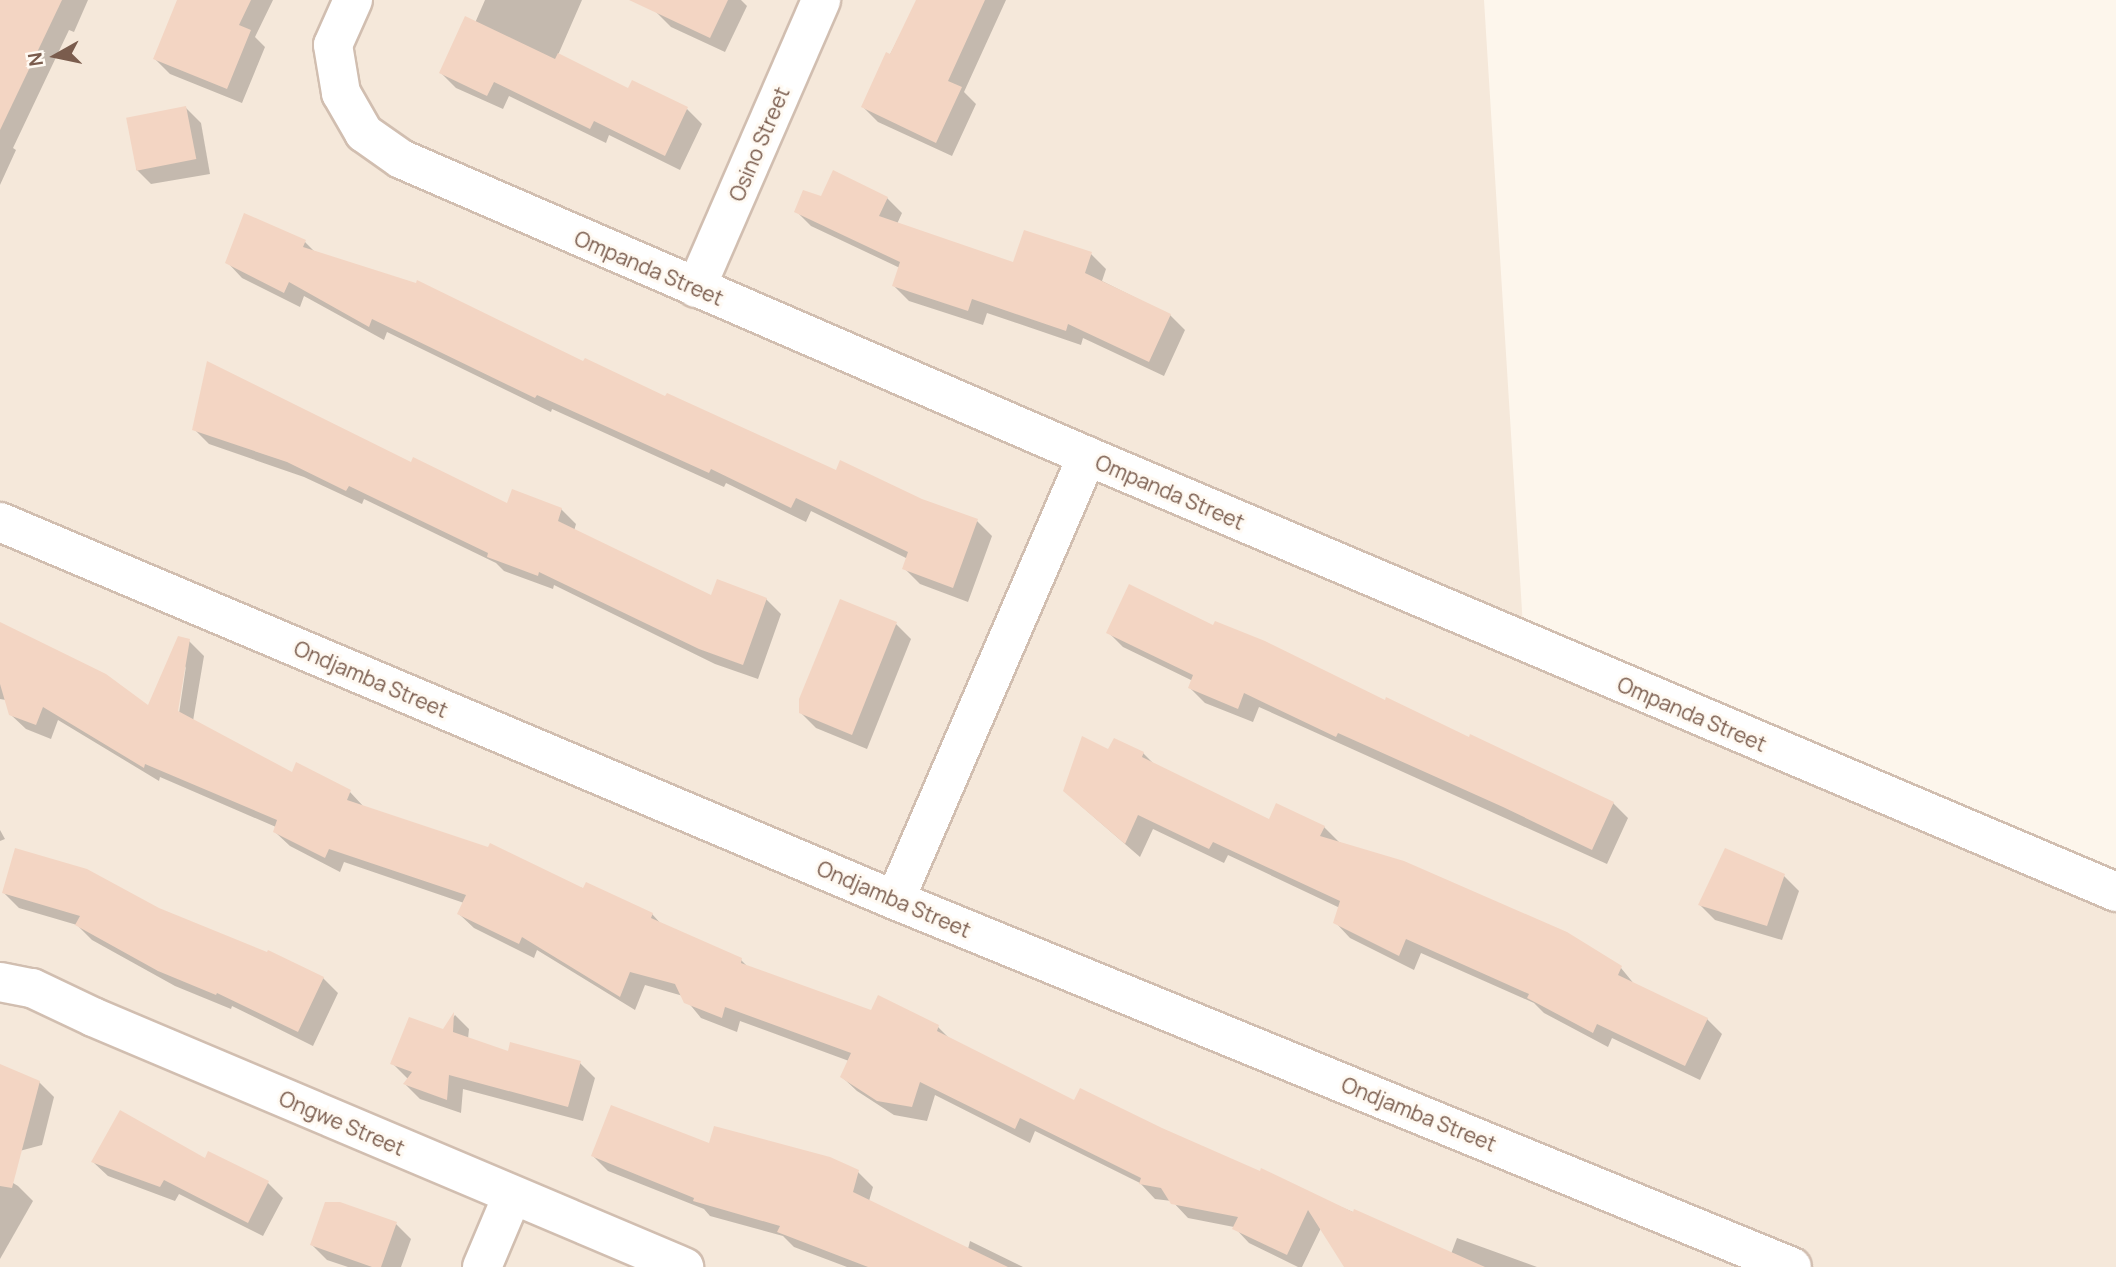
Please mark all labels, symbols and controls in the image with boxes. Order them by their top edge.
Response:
north arrow [21,21,91,91]
text: N [21,51,49,68]
street label: Osino Street [724,83,794,205]
street label: Ompanda Street [571,225,727,311]
street label: Ompanda Street [1092,449,1248,535]
street label: Ondjamba Street [290,635,452,723]
street label: Ompanda Street [1614,671,1770,757]
street label: Ondjamba Street [813,855,975,943]
street label: Ondjamba Street [1338,1071,1500,1157]
street label: Ongwe Street [275,1085,409,1161]

